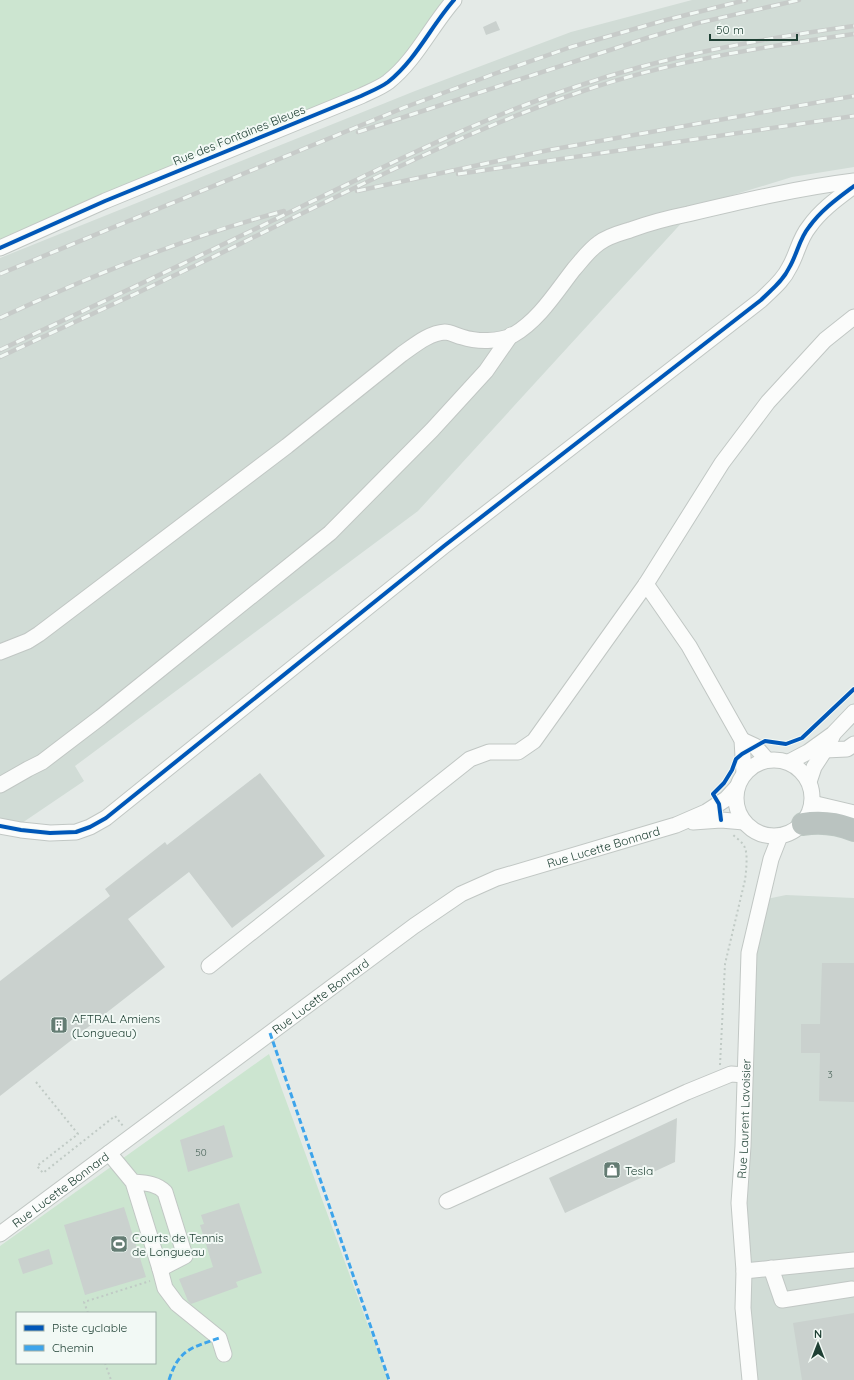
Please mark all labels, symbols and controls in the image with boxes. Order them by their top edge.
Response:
scale bar [710,16,797,42]
text: 50 m [716,22,744,37]
street label: Rue des Fontaines Bleues [171,101,308,168]
street label: Rue Lucette Bonnard [545,823,661,870]
street label: Rue Lucette Bonnard [269,955,372,1037]
place label: AFTRAL Amiens (Longueau) [72,1011,160,1040]
building icon: AFTRAL Amiens (Longueau) [49,1015,69,1035]
street label: Rue Laurent Lavoisier [733,1058,753,1179]
house number: 3 [827,1068,833,1081]
house number: 50 [195,1146,207,1159]
street label: Rue Lucette Bonnard [9,1148,112,1230]
shop icon: Tesla [602,1160,622,1180]
place label: Tesla [625,1163,653,1178]
place label: Courts de Tennis de Longueau [132,1230,224,1259]
sports icon: Courts de Tennis de Longueau [109,1234,129,1254]
legend [16,1312,156,1364]
text: Piste cyclable [52,1320,128,1335]
north arrow [798,1324,838,1364]
text: N [814,1327,822,1341]
text: Chemin [52,1340,94,1355]

